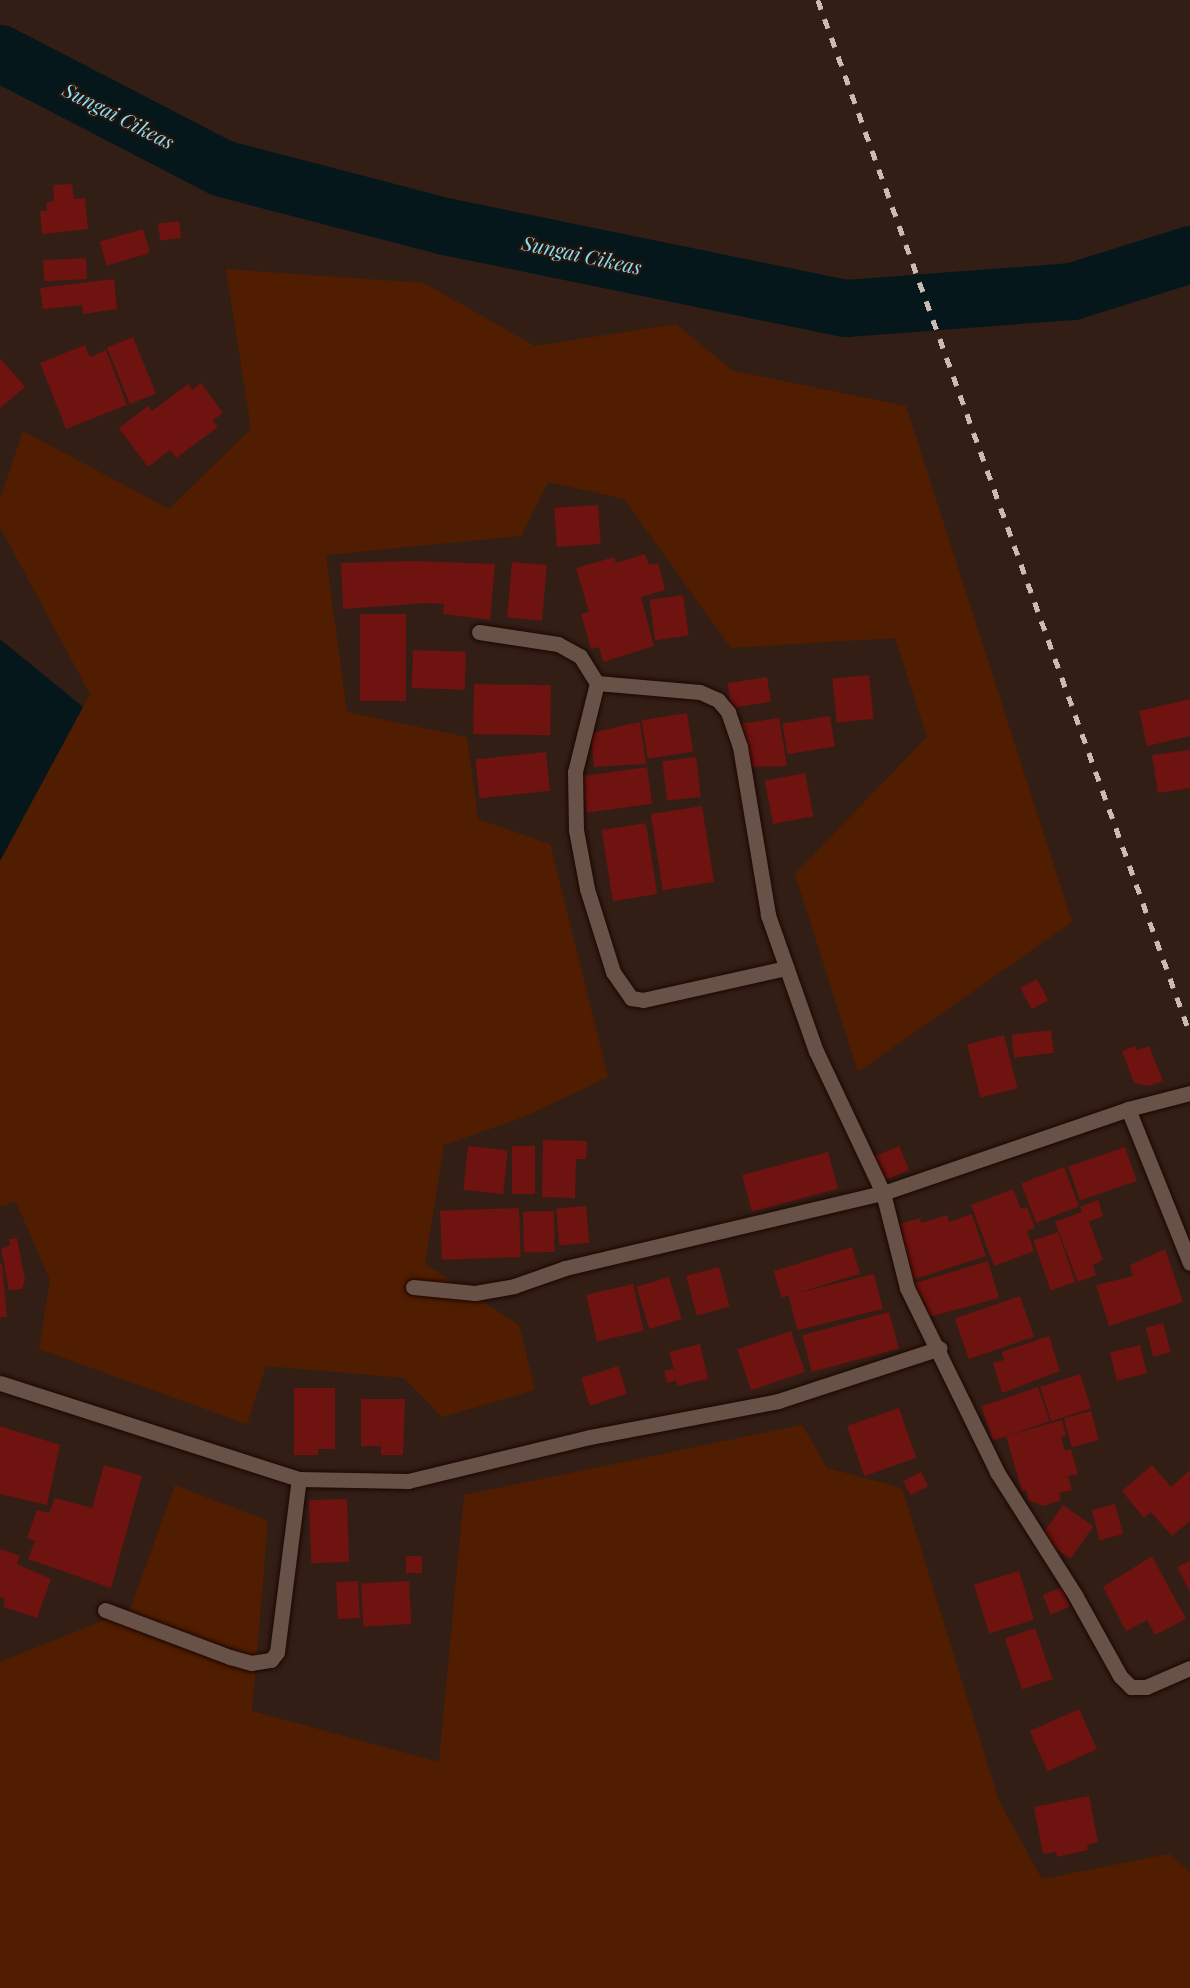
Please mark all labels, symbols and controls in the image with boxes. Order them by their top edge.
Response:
water label: Sungai Cikeas [59,77,179,153]
water label: Sungai Cikeas [520,230,644,278]

